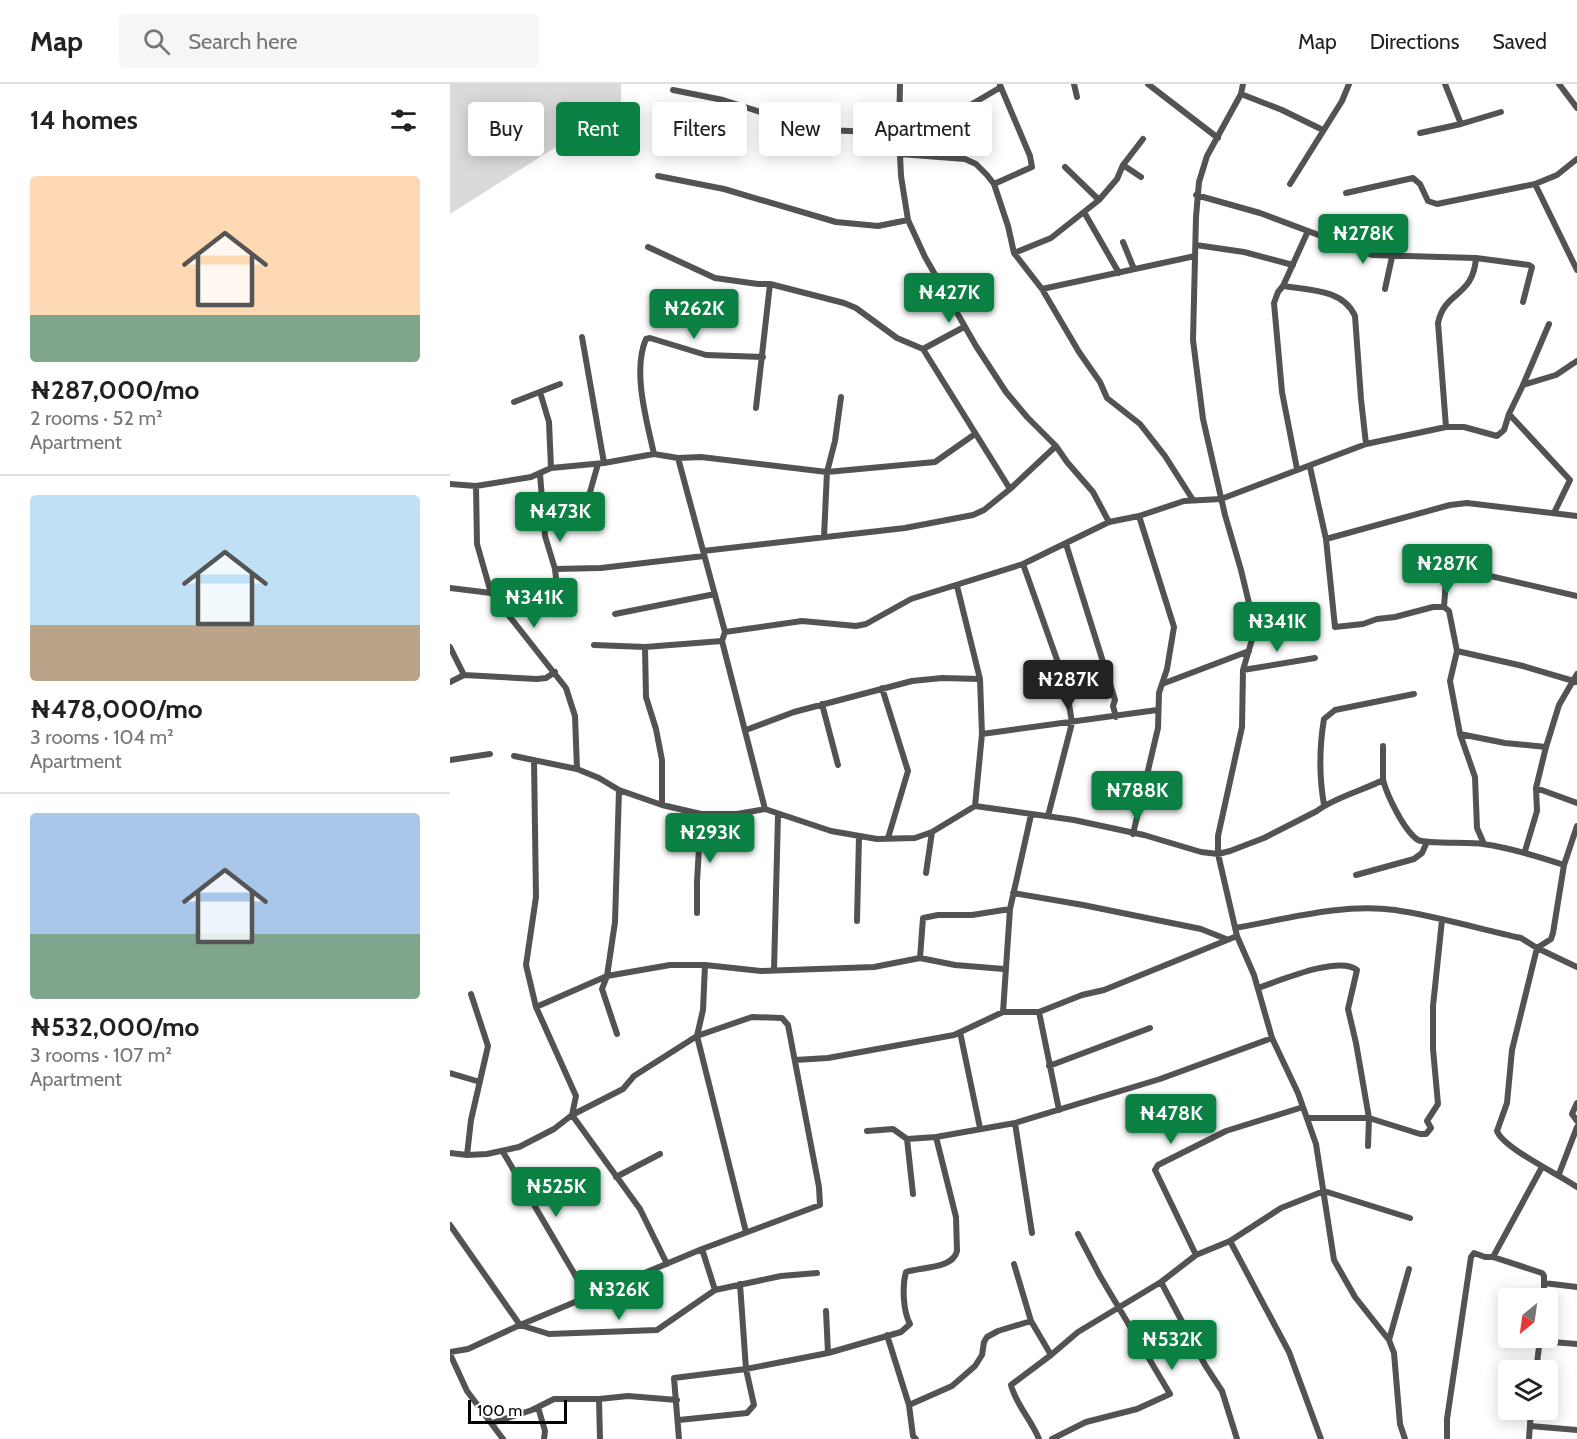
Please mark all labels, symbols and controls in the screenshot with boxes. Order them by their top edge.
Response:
search box [119,14,539,68]
text: Map [30,24,83,58]
icon: search [140,25,173,58]
text: Search here [188,28,297,55]
text: Map [1298,29,1337,54]
text: Directions [1370,29,1459,54]
text: Saved [1492,29,1547,54]
chip: Buy [468,102,544,156]
chip: Rent [556,102,640,156]
chip: Filters [652,102,747,156]
chip: New [759,102,841,156]
chip: Apartment [853,102,992,156]
text: 14 homes [30,104,138,136]
icon: filters [387,104,420,137]
pin: ₦278K [1321,214,1405,265]
icon: home [171,215,279,323]
text: ₦278K [1332,221,1394,245]
pin: ₦427K [907,273,991,324]
text: ₦427K [918,280,980,304]
pin: ₦262K [652,289,736,340]
text: ₦262K [663,296,725,320]
text: ₦287,000/mo [30,374,199,406]
text: 2 rooms · 52 m² [30,406,163,430]
text: Apartment [30,430,122,454]
pin: ₦473K [518,492,602,543]
text: ₦473K [529,499,591,523]
icon: home [171,534,279,642]
pin: ₦287K [1405,544,1489,595]
text: ₦287K [1416,551,1478,575]
pin: ₦341K [492,578,576,629]
text: ₦341K [504,585,564,609]
pin: ₦341K [1235,602,1319,653]
text: ₦341K [1247,609,1307,633]
pin: ₦287K [1026,660,1110,711]
text: ₦287K [1037,667,1099,691]
text: ₦478,000/mo [30,693,203,725]
text: 3 rooms · 104 m² [30,725,174,749]
text: Apartment [30,749,122,773]
pin: ₦788K [1095,771,1179,822]
text: ₦788K [1105,778,1169,802]
pin: ₦293K [668,813,752,864]
text: ₦293K [679,820,741,844]
icon: home [171,852,279,960]
text: ₦532,000/mo [30,1011,199,1043]
text: 3 rooms · 107 m² [30,1043,172,1067]
text: Apartment [30,1067,122,1091]
pin: ₦478K [1129,1094,1213,1145]
text: ₦478K [1139,1101,1203,1125]
pin: ₦525K [514,1167,598,1218]
text: ₦525K [526,1174,586,1198]
pin: ₦326K [577,1270,661,1321]
text: ₦326K [588,1277,650,1301]
north arrow [1498,1288,1558,1348]
map controls [1498,1288,1558,1420]
pin: ₦532K [1130,1320,1214,1371]
text: ₦532K [1142,1327,1202,1351]
button: layers [1498,1360,1558,1420]
scale bar [468,1397,567,1424]
text: 100 m [477,1401,522,1420]

